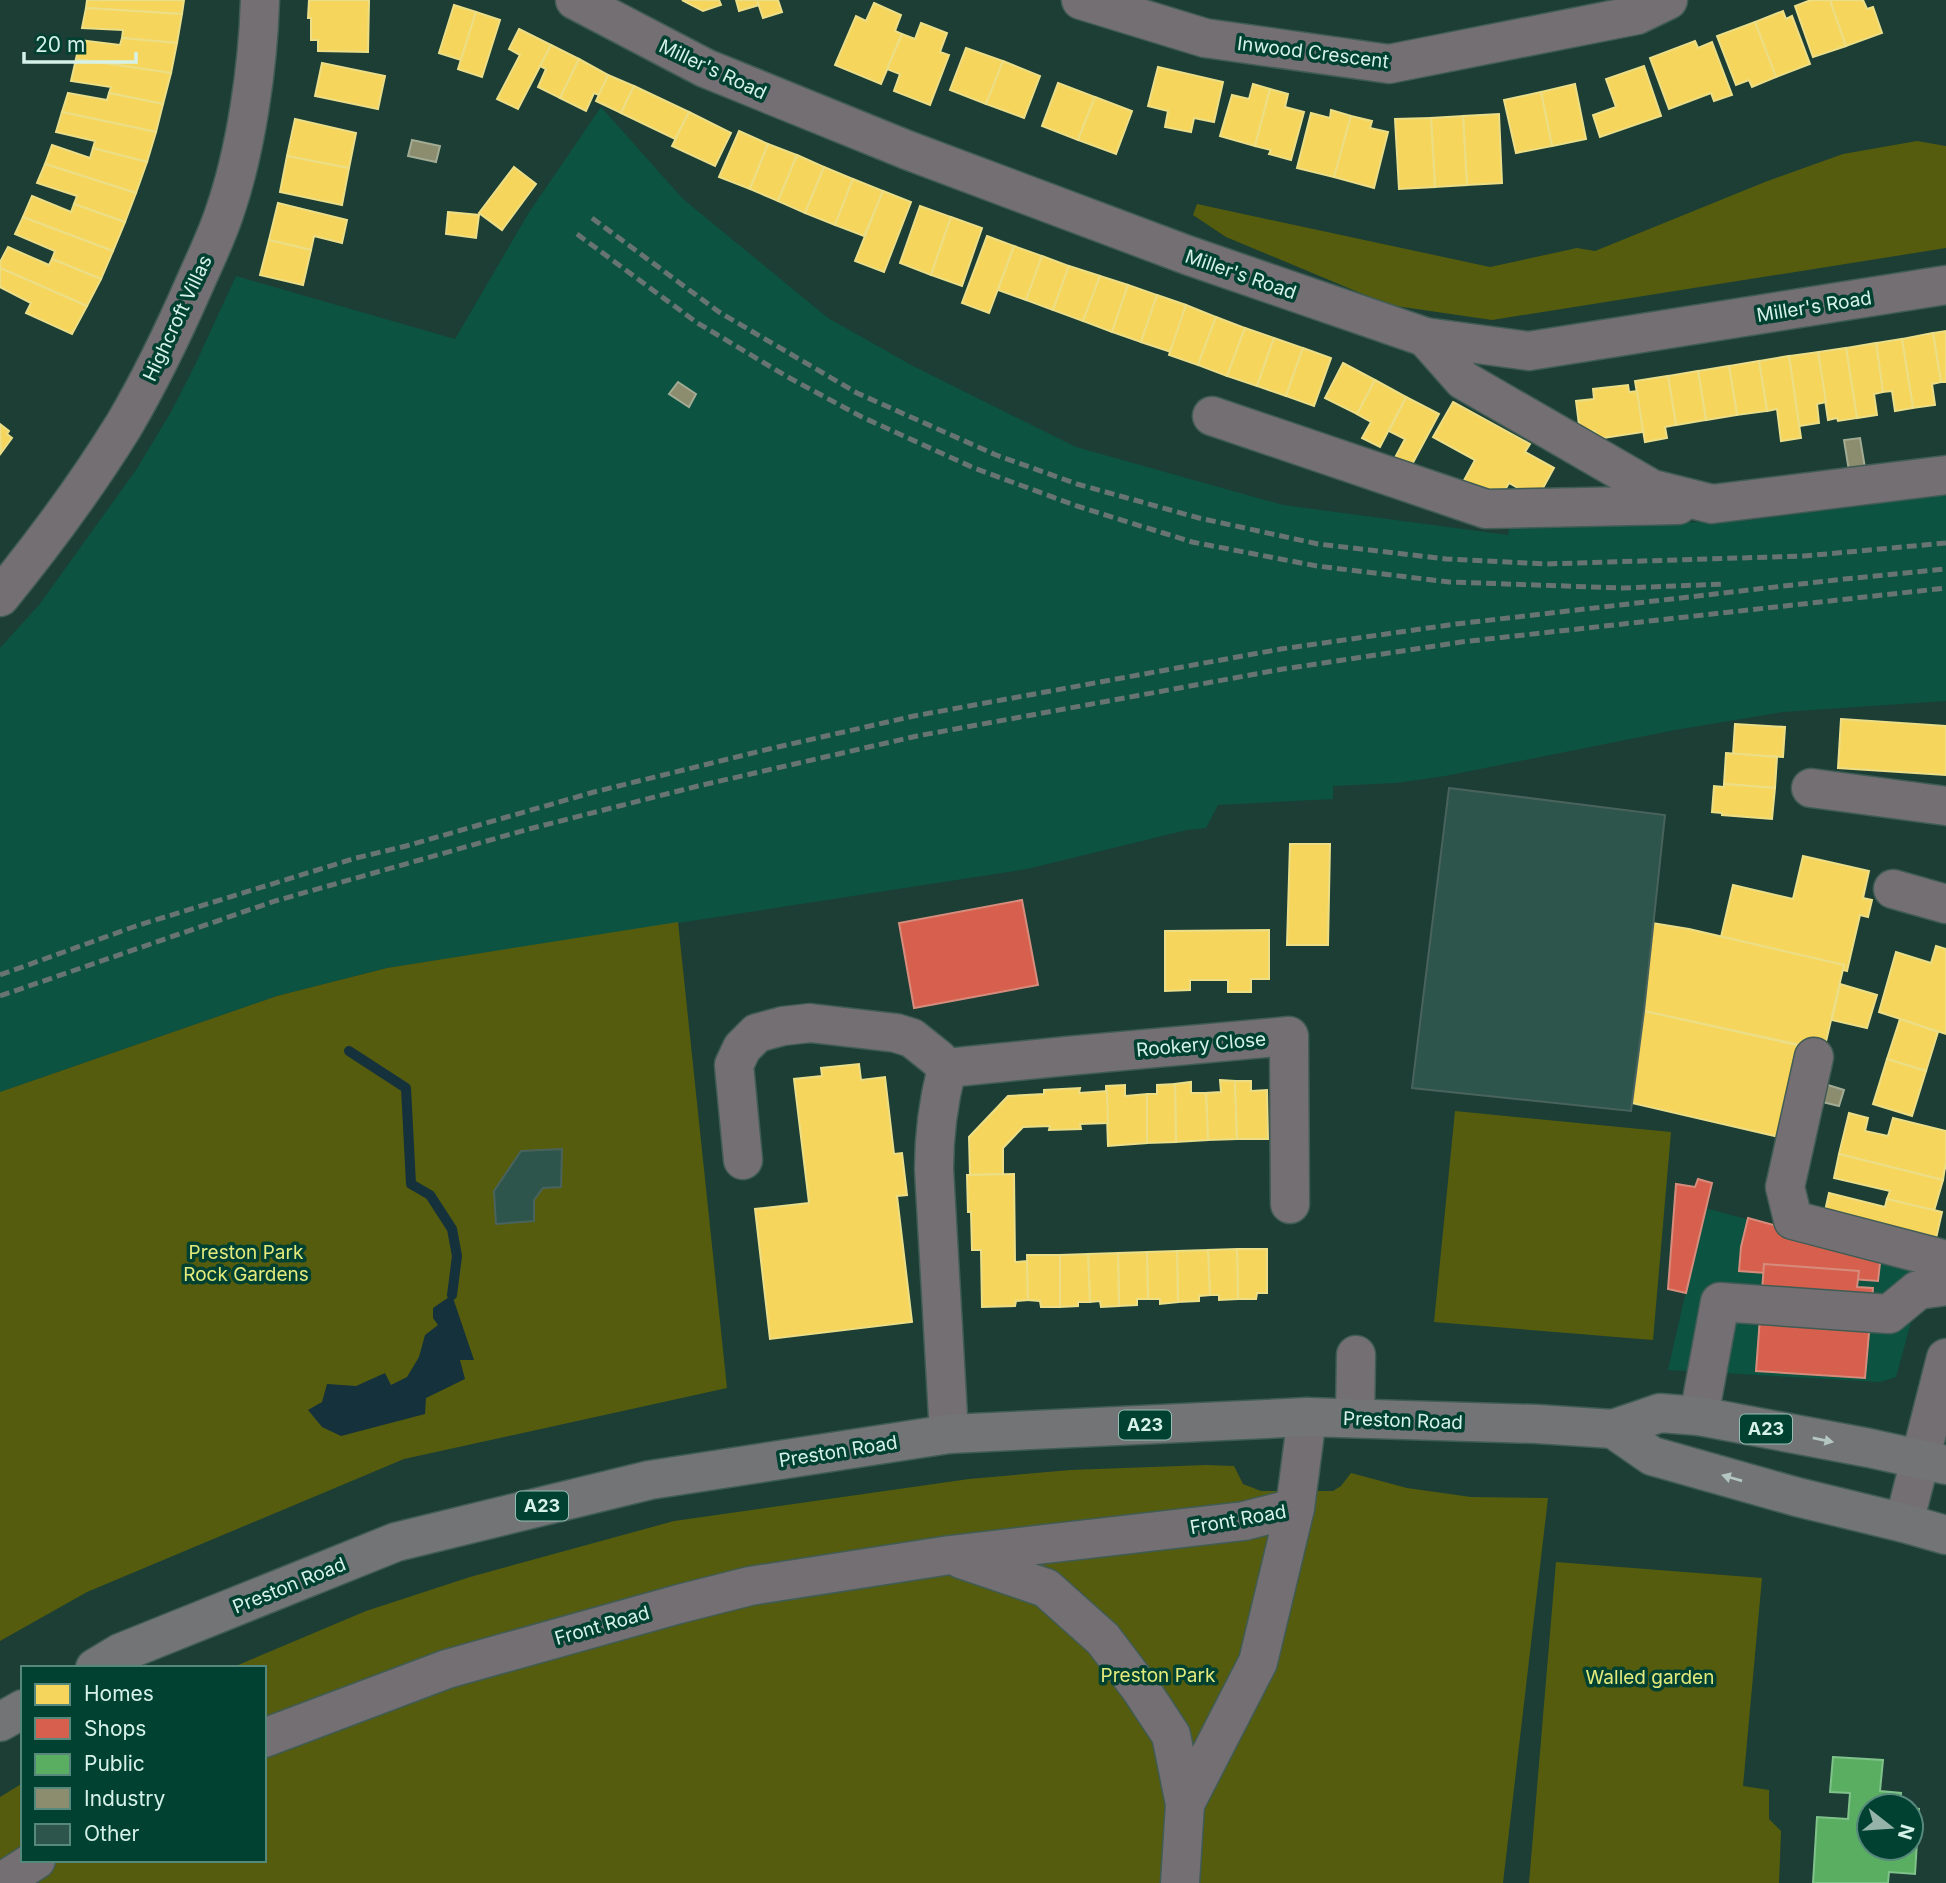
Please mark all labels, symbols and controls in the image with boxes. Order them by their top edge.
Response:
scale bar [24,21,136,65]
text: 20 m [35,32,85,57]
street label: Inwood Crescent [1236,32,1390,73]
street label: Miller's Road [655,34,770,104]
street label: Miller's Road [1182,245,1299,304]
street label: Highcroft Villas [138,252,217,385]
street label: Miller's Road [1755,286,1873,327]
street label: Rookery Close [1135,1027,1267,1062]
park label: Preston Park Rock Gardens [183,1241,309,1286]
street label: Preston Road [1343,1407,1463,1434]
road number: A23 [1119,1410,1171,1440]
road number: A23 [1740,1414,1792,1444]
street label: Preston Road [777,1431,899,1472]
one-way arrow [1812,1434,1834,1445]
one-way arrow [1720,1472,1742,1483]
road number: A23 [516,1492,568,1520]
street label: Front Road [1188,1500,1288,1539]
street label: Preston Road [229,1552,349,1619]
street label: Front Road [552,1601,652,1650]
park label: Preston Park [1101,1664,1216,1687]
legend [21,1666,266,1862]
park label: Walled garden [1586,1666,1714,1689]
text: Homes [84,1681,154,1706]
text: Shops [84,1716,146,1741]
text: Public [84,1751,145,1776]
text: Industry [84,1786,166,1811]
north arrow [1855,1792,1925,1862]
text: Other [84,1821,140,1846]
text: N [1893,1822,1919,1842]

